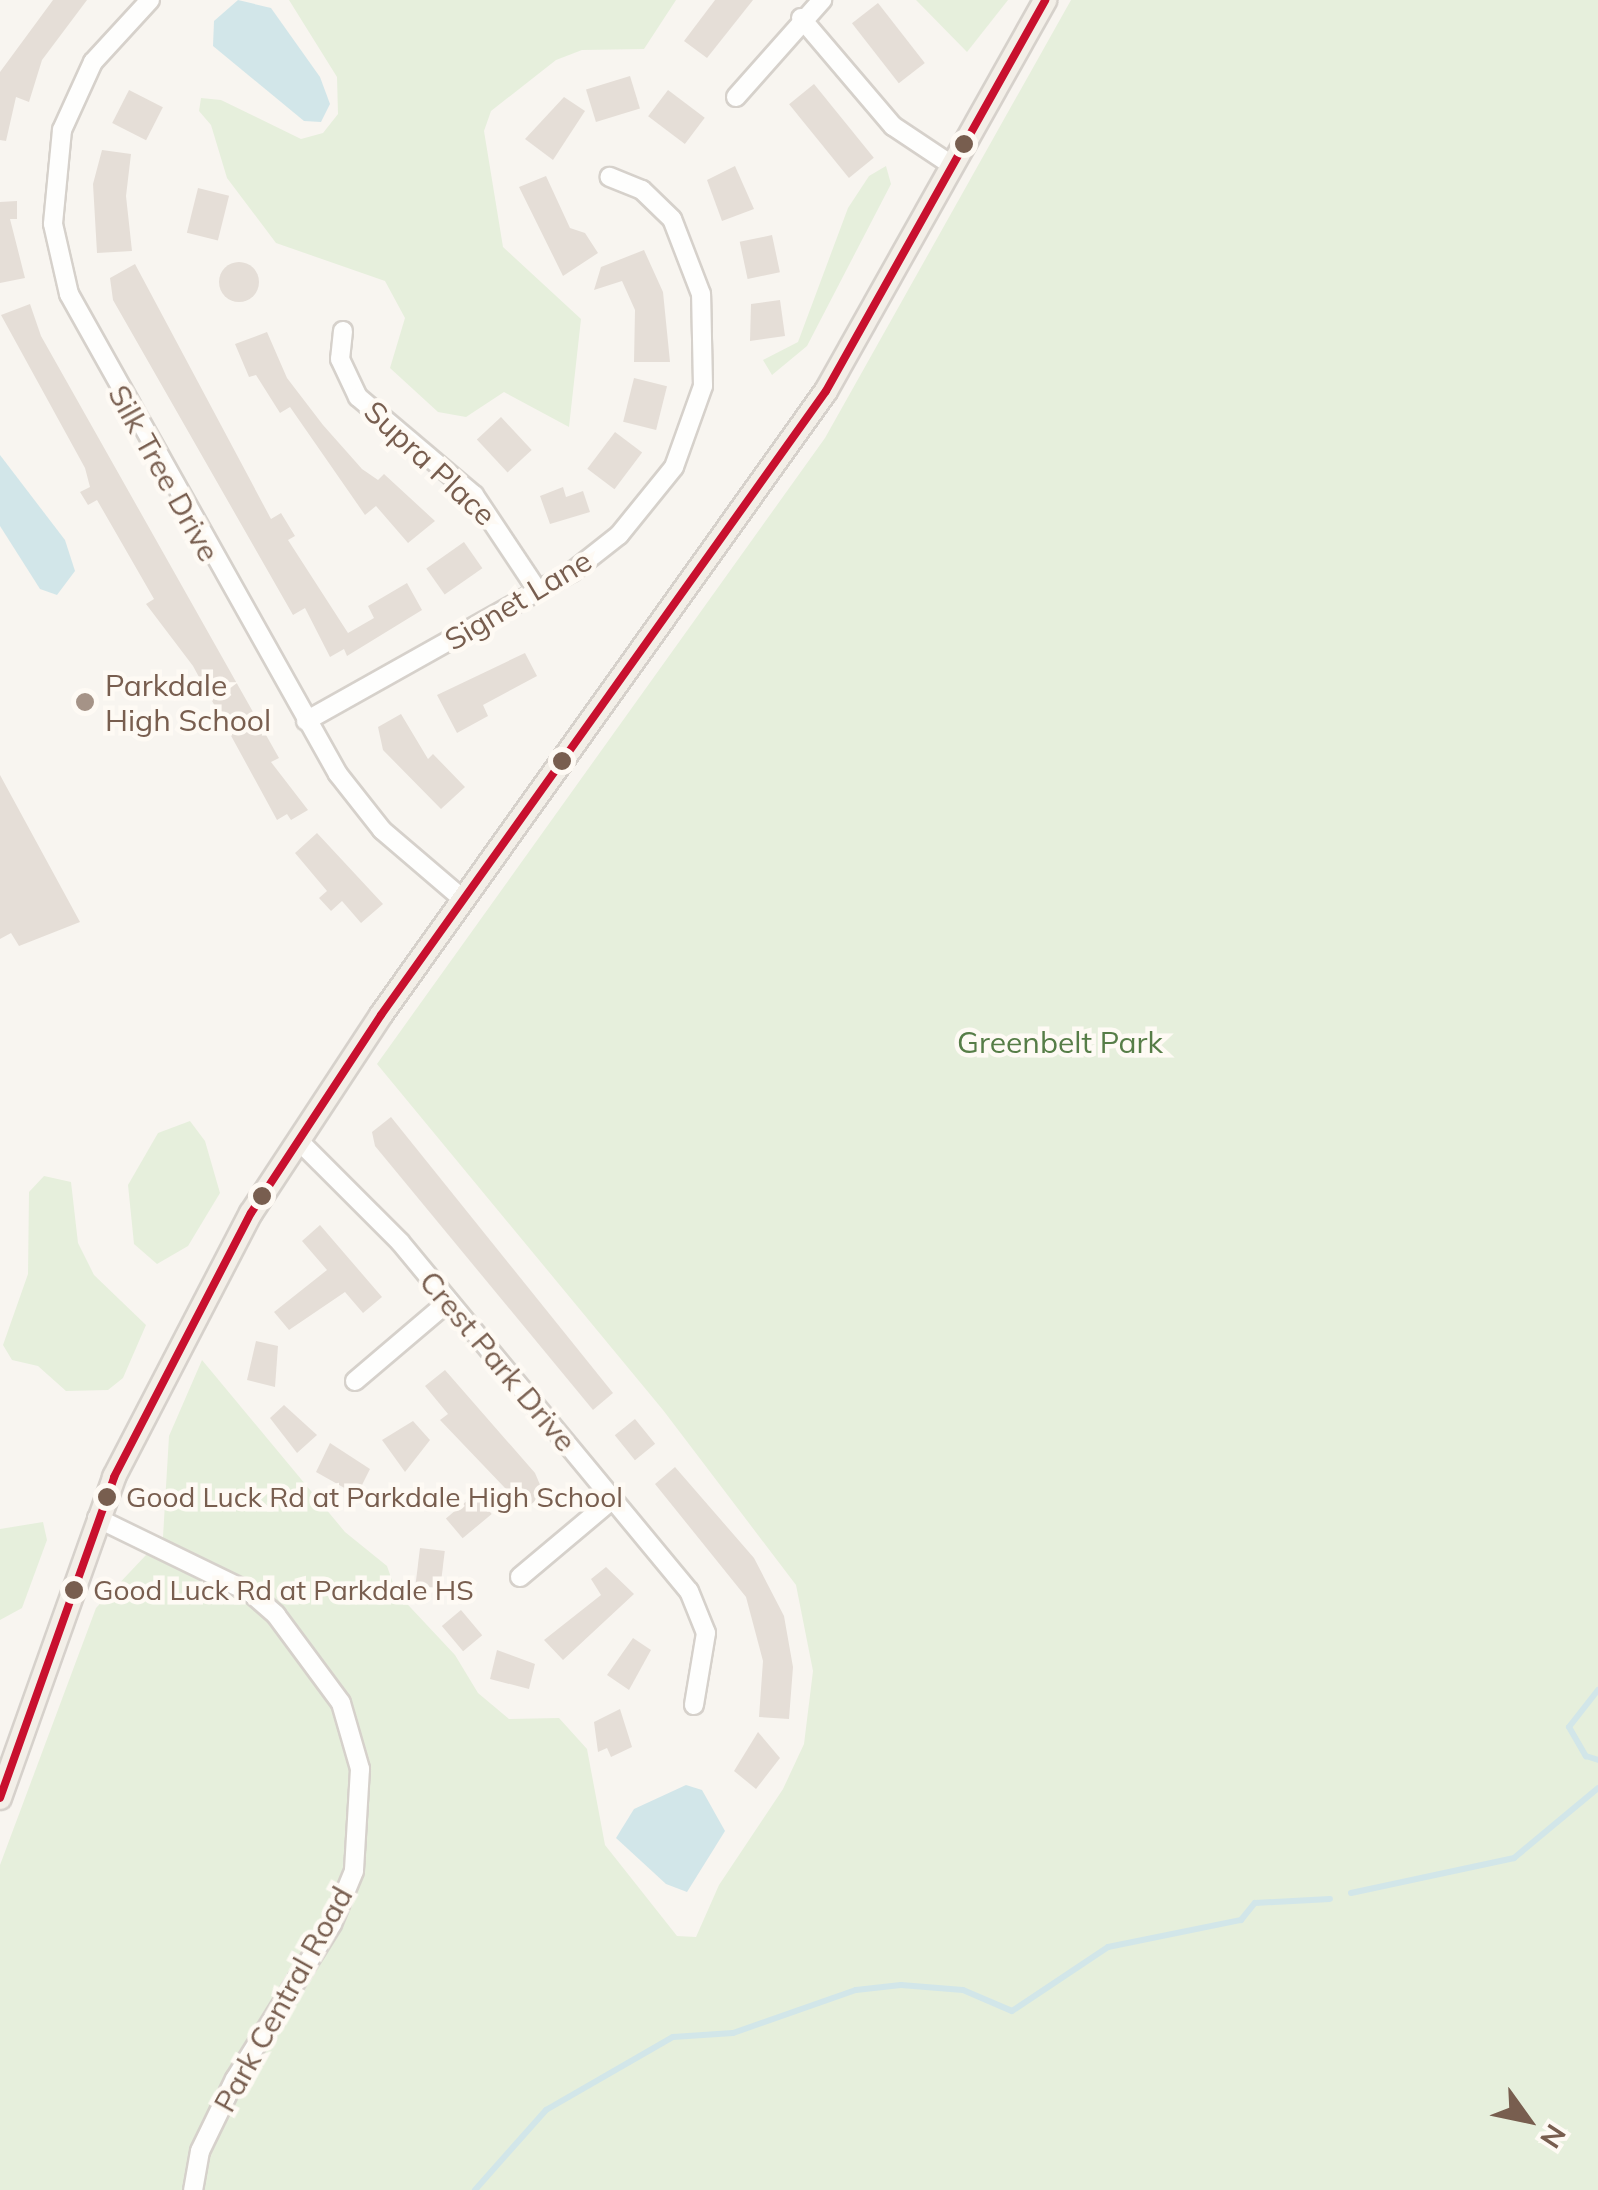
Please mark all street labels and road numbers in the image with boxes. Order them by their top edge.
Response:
street label: Silk Tree Drive [101,379,227,567]
street label: Supra Place [357,393,503,533]
street label: Signet Lane [438,542,598,658]
street label: Crest Park Drive [412,1264,584,1458]
street label: Park Central Road [206,1880,360,2118]

